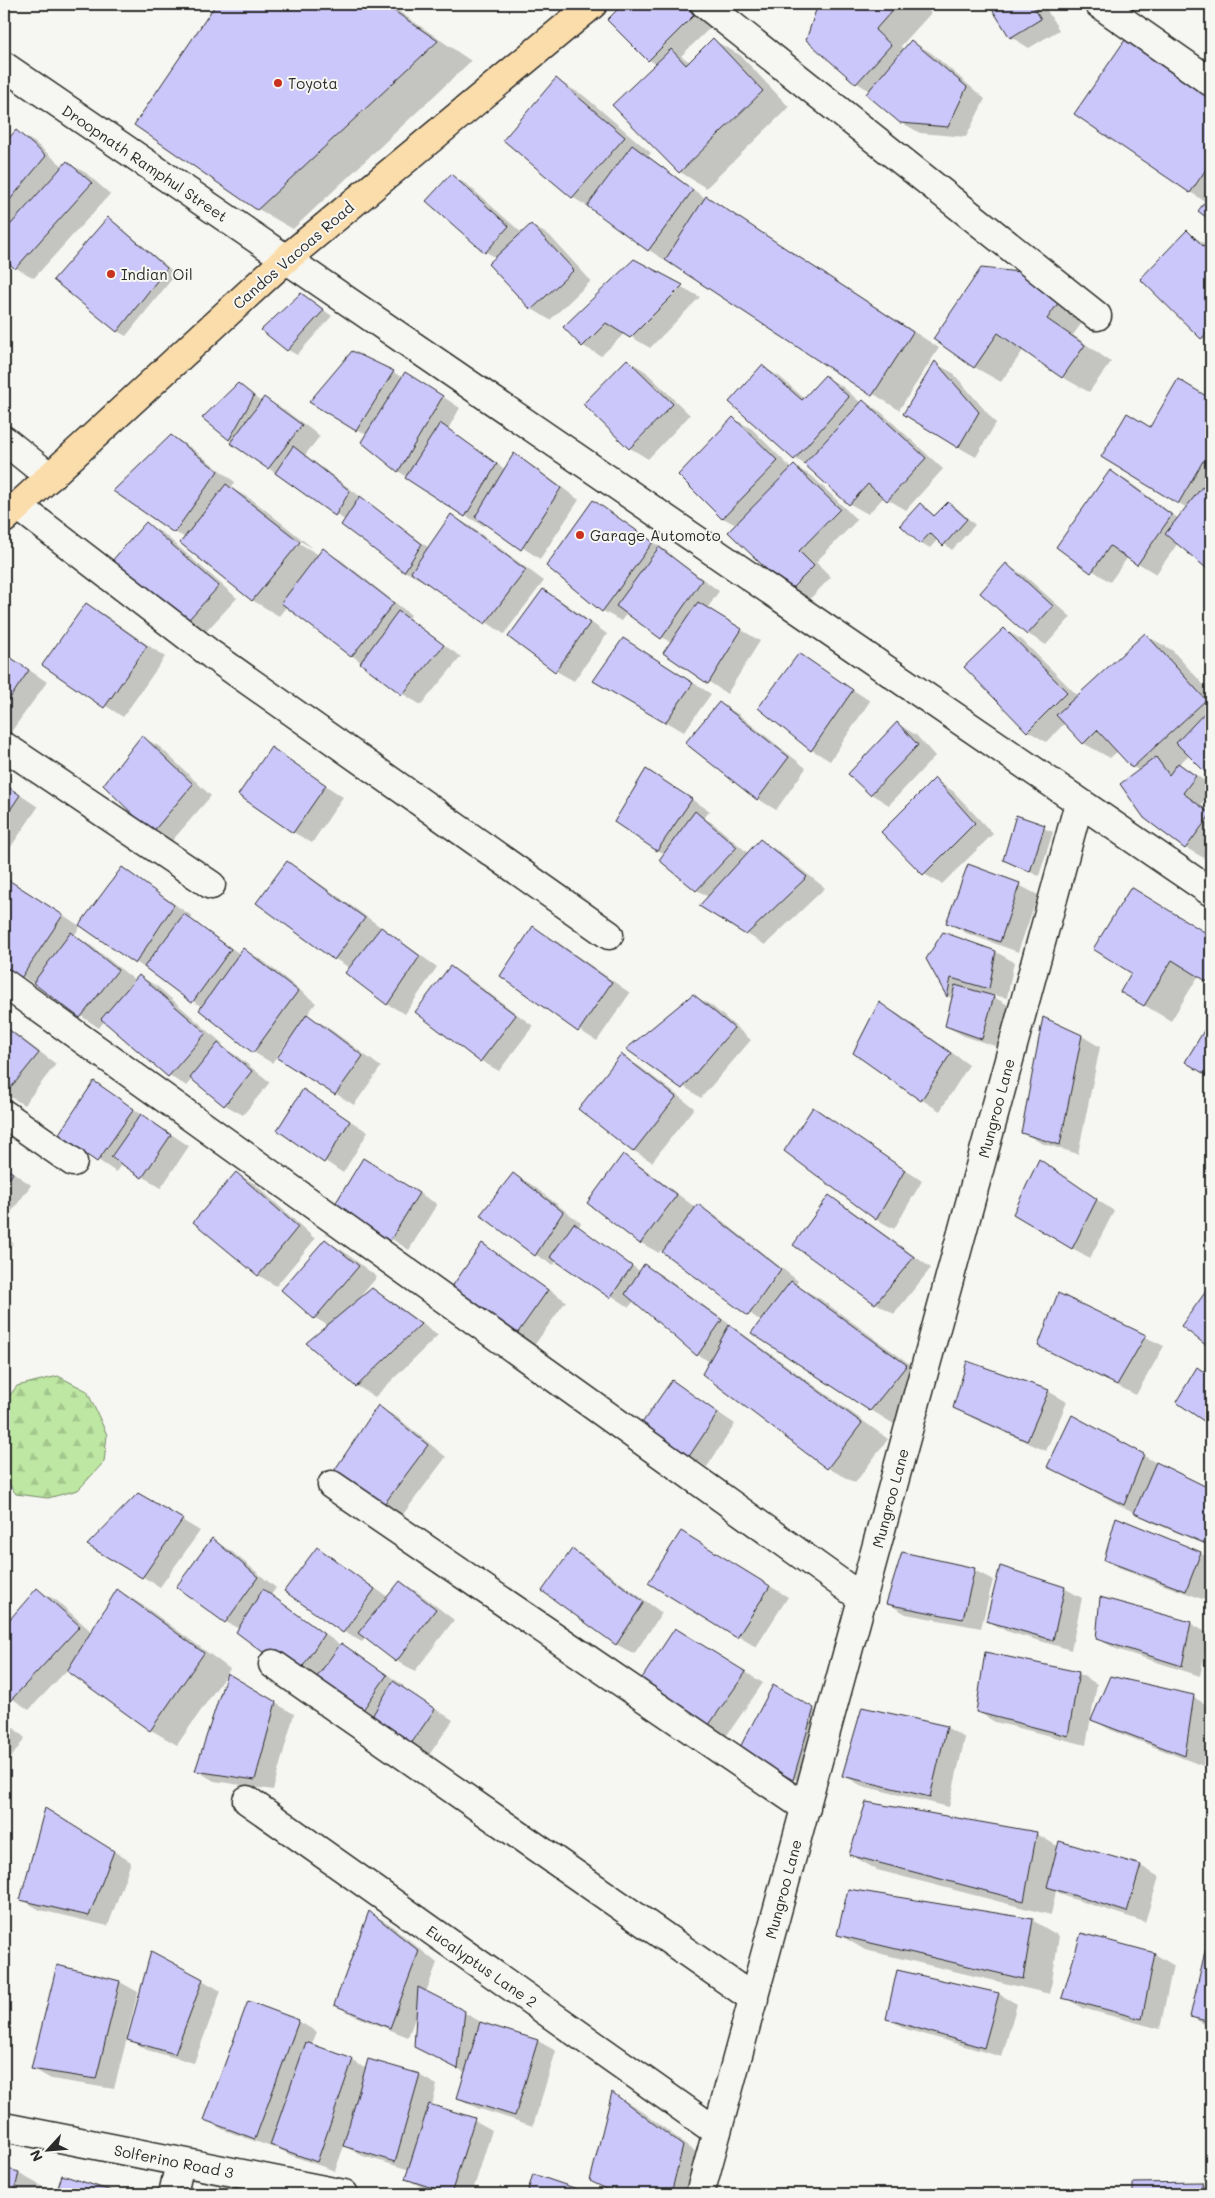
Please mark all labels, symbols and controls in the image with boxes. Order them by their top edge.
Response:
place label: Toyota [288,73,338,93]
marker: Toyota [272,77,284,89]
street label: Droopnath Ramphul Street [58,100,232,226]
street label: Candos Vacoas Road [228,197,358,313]
place label: Indian Oil [121,264,193,284]
marker: Indian Oil [105,268,117,280]
place label: Garage Automoto [590,525,721,545]
marker: Garage Automoto [574,529,586,541]
street label: Mungroo Lane [973,1056,1019,1160]
street label: Mungroo Lane [867,1446,913,1550]
street label: Mungroo Lane [760,1837,806,1941]
street label: Eucalyptus Lane 2 [423,1920,541,2012]
north arrow [22,2126,72,2176]
street label: Solferino Road 3 [113,2140,236,2182]
text: N [25,2147,47,2165]

